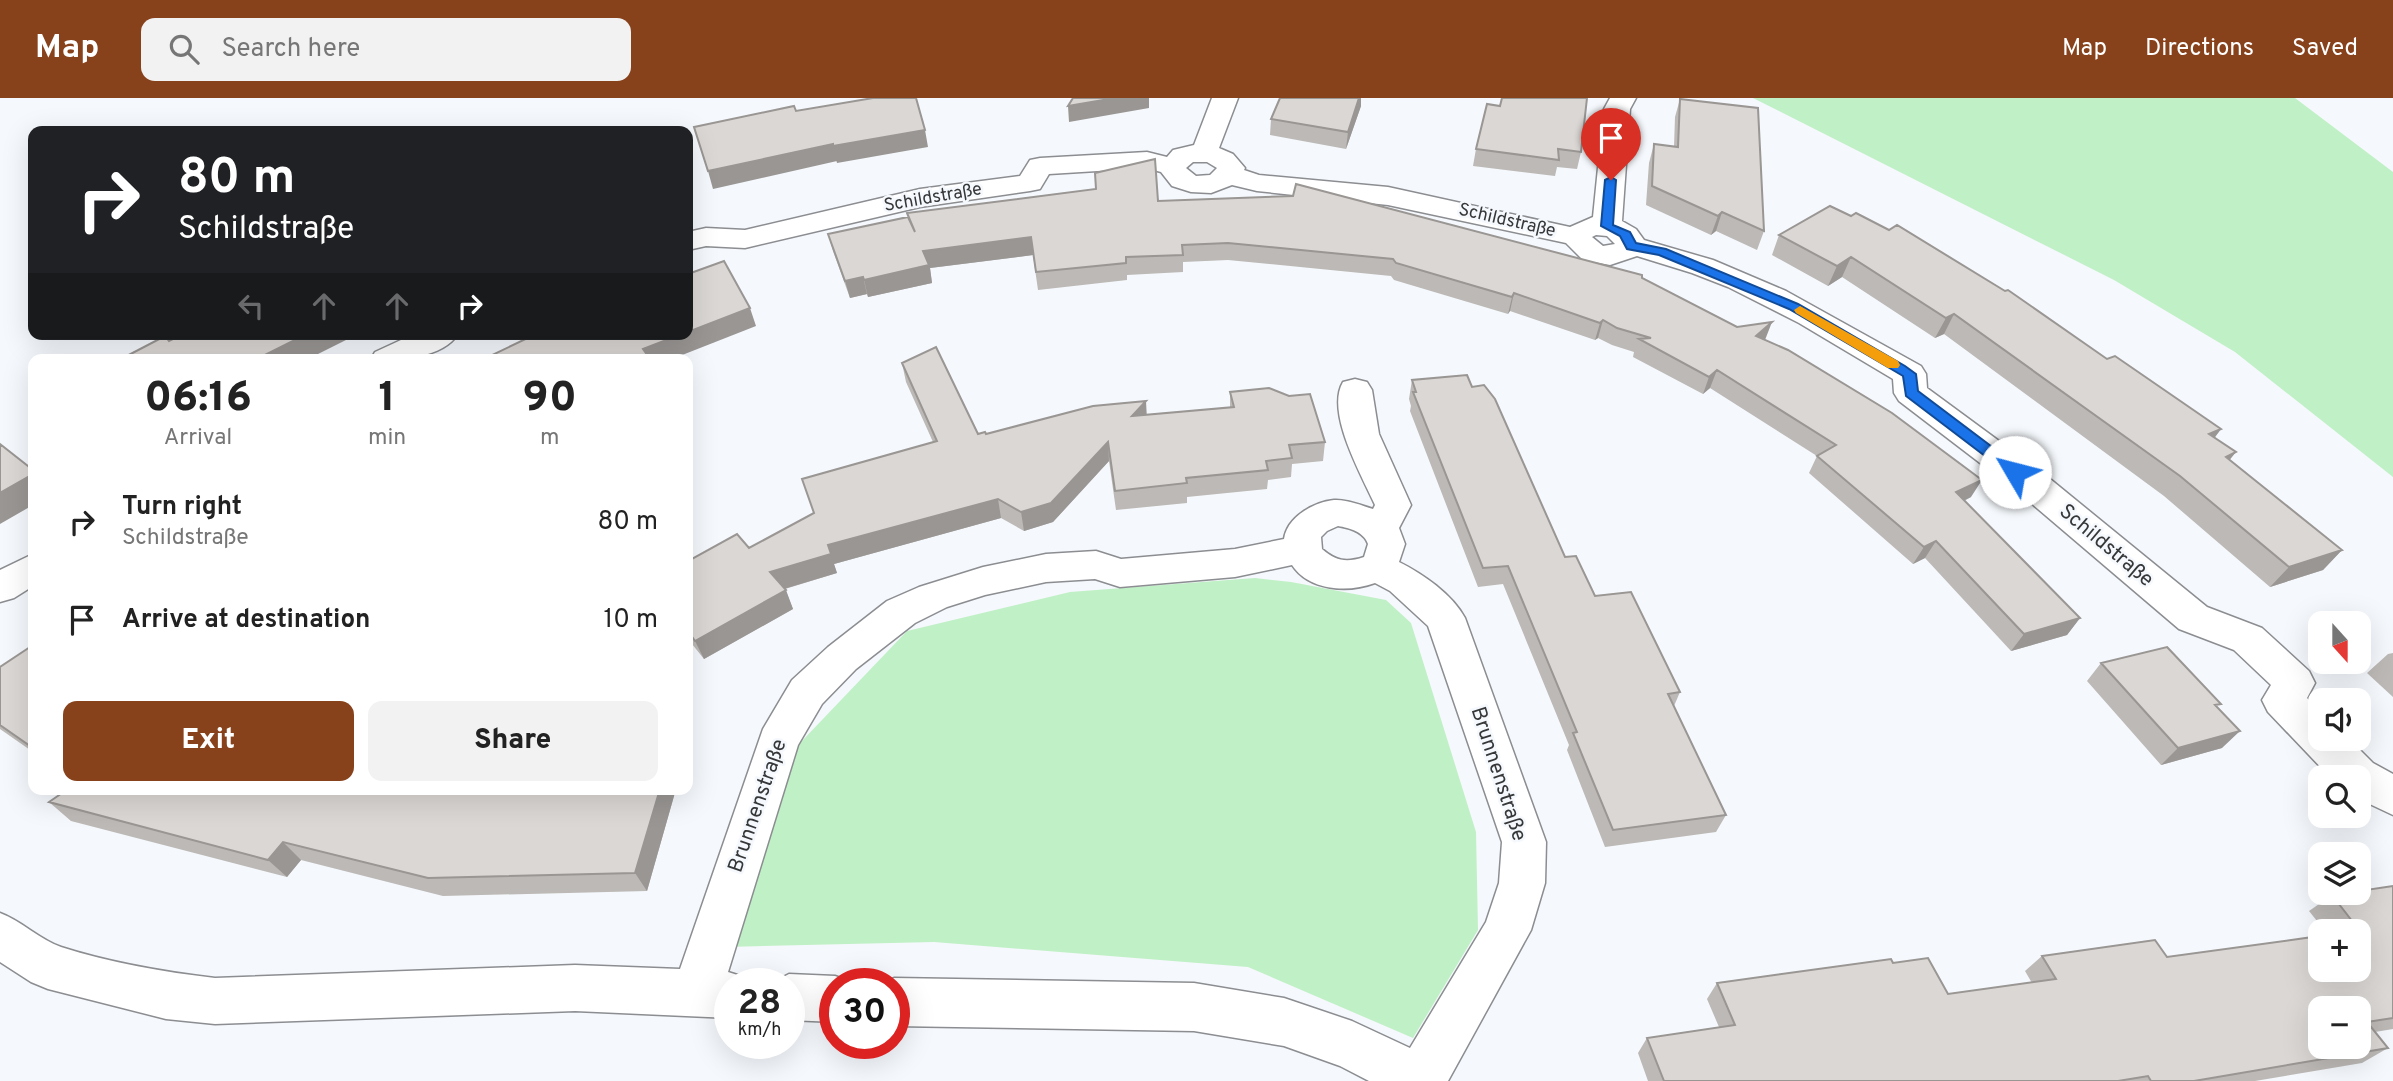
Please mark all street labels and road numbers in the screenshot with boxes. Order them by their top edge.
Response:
street label: Schildstraße [882,178,984,218]
street label: Schildstraße [1456,199,1558,243]
street label: Schildstraße [2053,499,2159,593]
street label: Brunnenstraße [1464,703,1532,845]
street label: Brunnenstraße [722,736,794,876]

